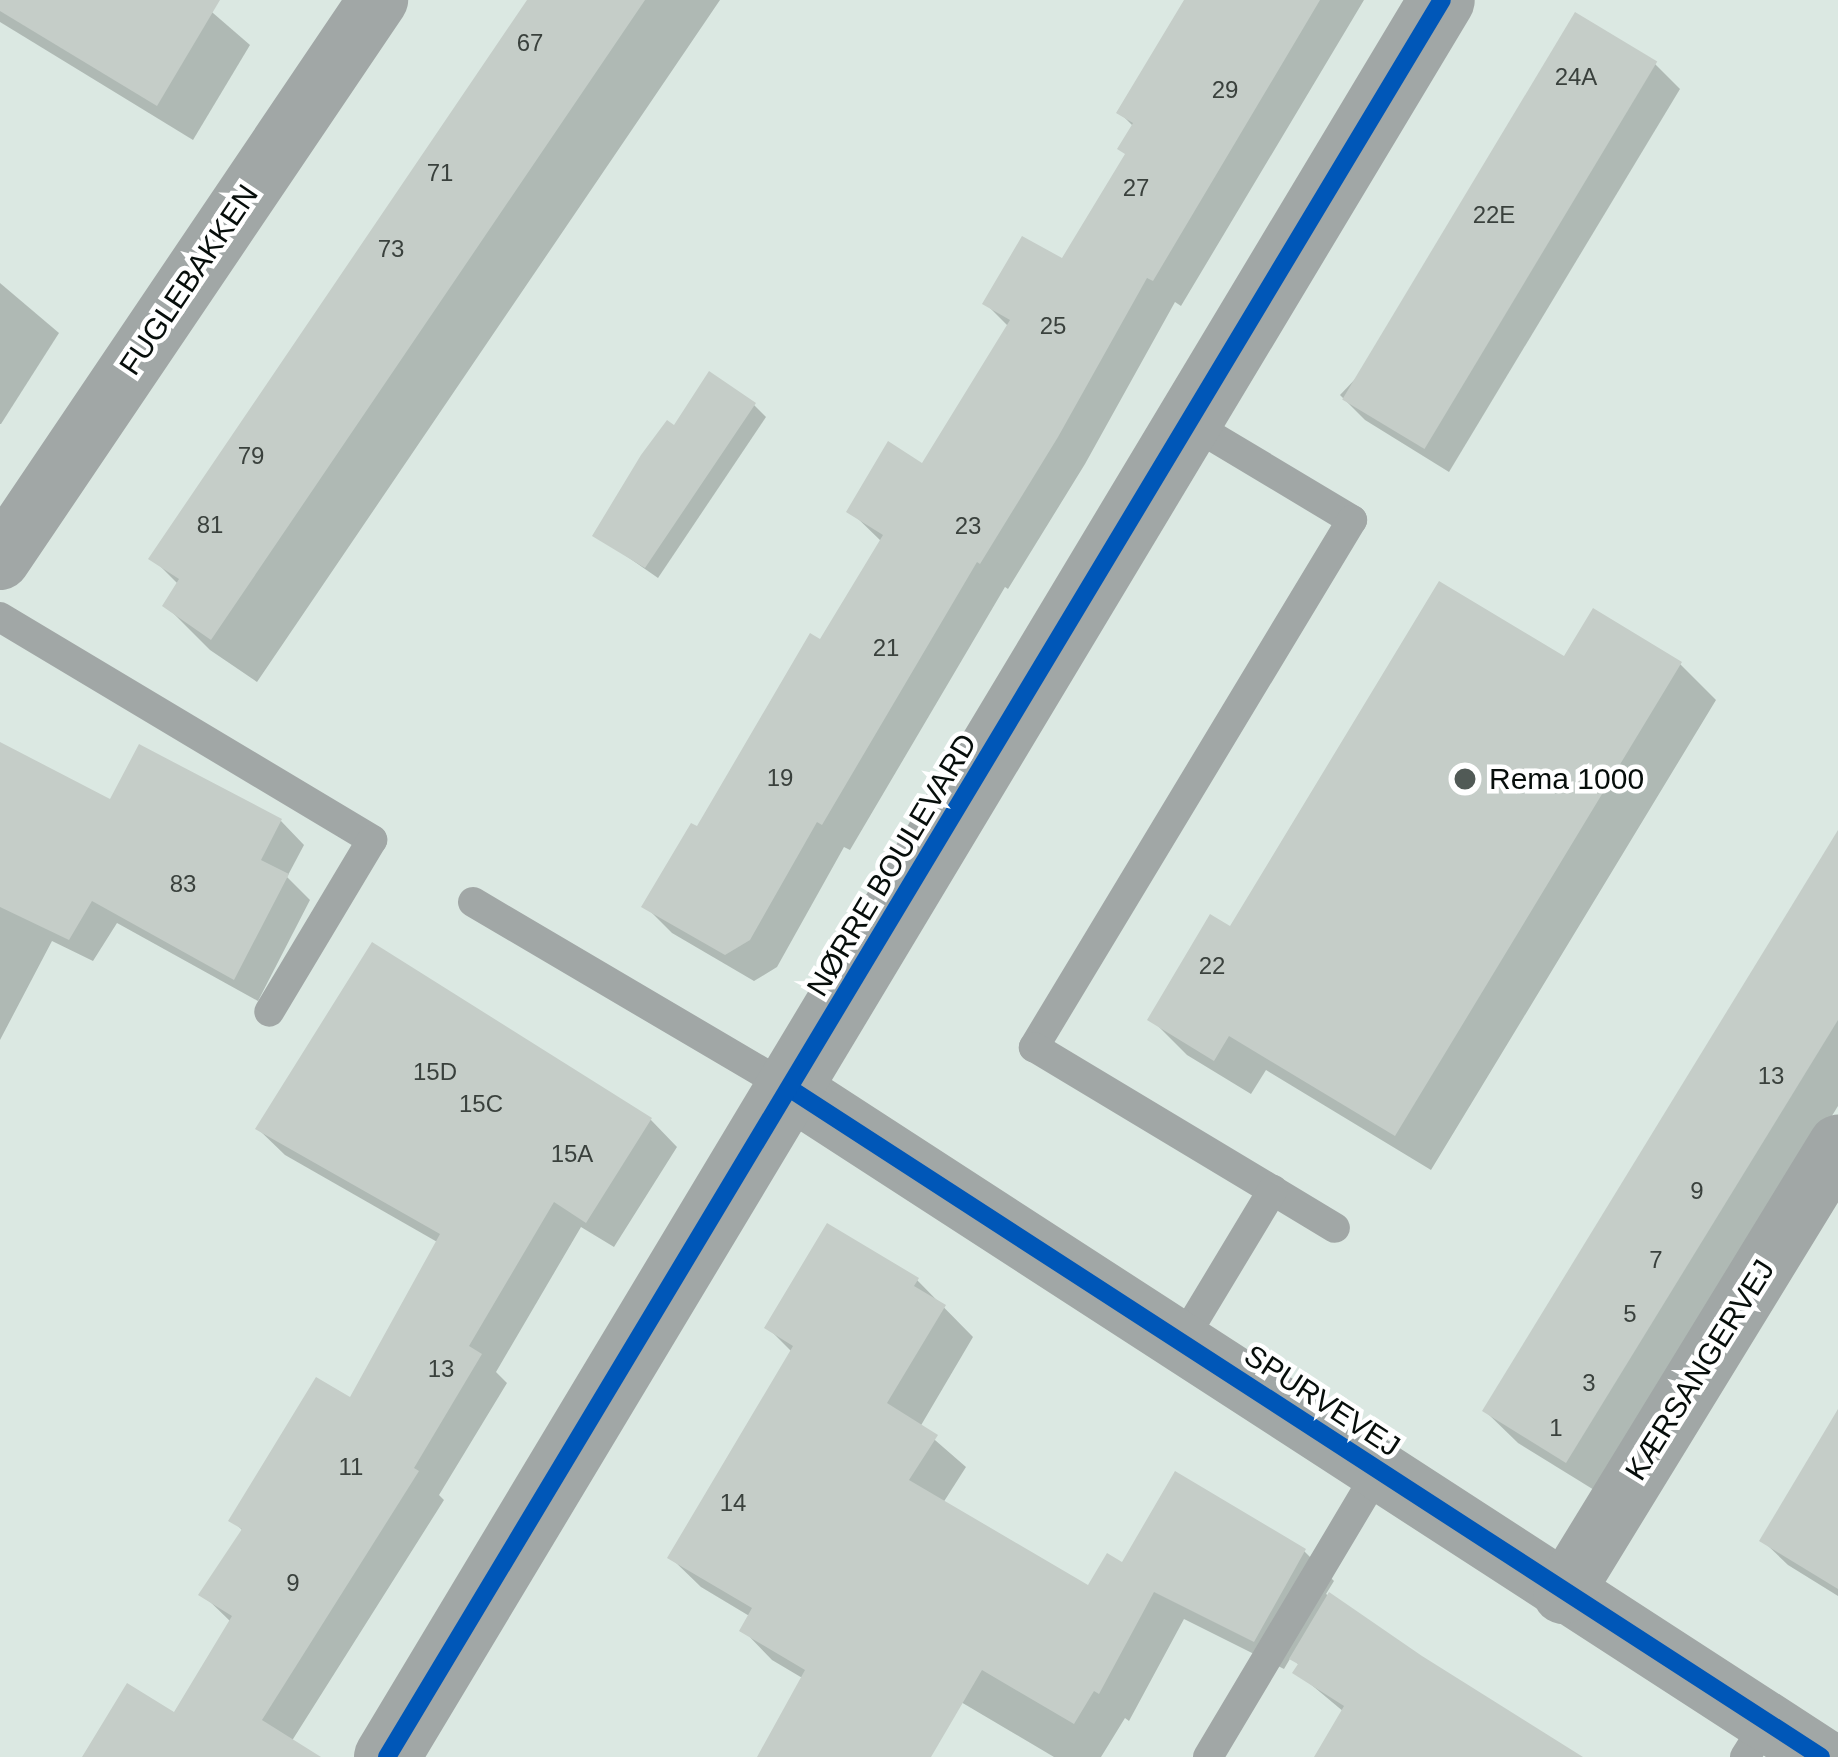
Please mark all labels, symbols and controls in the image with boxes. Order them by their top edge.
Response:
house number: 67 [517,29,543,57]
house number: 24A [1555,63,1597,91]
house number: 29 [1212,76,1238,104]
house number: 71 [427,159,453,187]
house number: 27 [1123,174,1149,202]
street label: FUGLEBAKKEN [112,178,266,382]
house number: 22E [1473,201,1515,229]
house number: 73 [378,235,404,263]
house number: 25 [1040,312,1066,340]
house number: 79 [238,442,264,470]
house number: 81 [197,511,223,539]
house number: 23 [955,512,981,540]
house number: 21 [873,634,899,662]
street label: NØRRE BOULEVARD [799,727,985,1003]
place label: Rema 1000 [1489,761,1644,797]
house number: 19 [767,764,793,792]
marker: Rema 1000 [1452,766,1478,792]
house number: 83 [170,870,196,898]
house number: 22 [1199,952,1225,980]
house number: 15D [413,1058,457,1086]
house number: 13 [1758,1062,1784,1090]
house number: 15C [459,1090,503,1118]
house number: 15A [551,1140,593,1168]
house number: 9 [1690,1177,1704,1205]
house number: 7 [1649,1246,1663,1274]
street label: KÆRSANGERVEJ [1618,1253,1782,1487]
house number: 5 [1623,1300,1637,1328]
street label: SPURVEVEJ [1238,1337,1406,1465]
house number: 13 [428,1355,454,1383]
house number: 3 [1582,1369,1596,1397]
house number: 1 [1549,1414,1563,1442]
house number: 11 [339,1453,363,1481]
house number: 14 [720,1489,746,1517]
house number: 9 [286,1569,300,1597]

